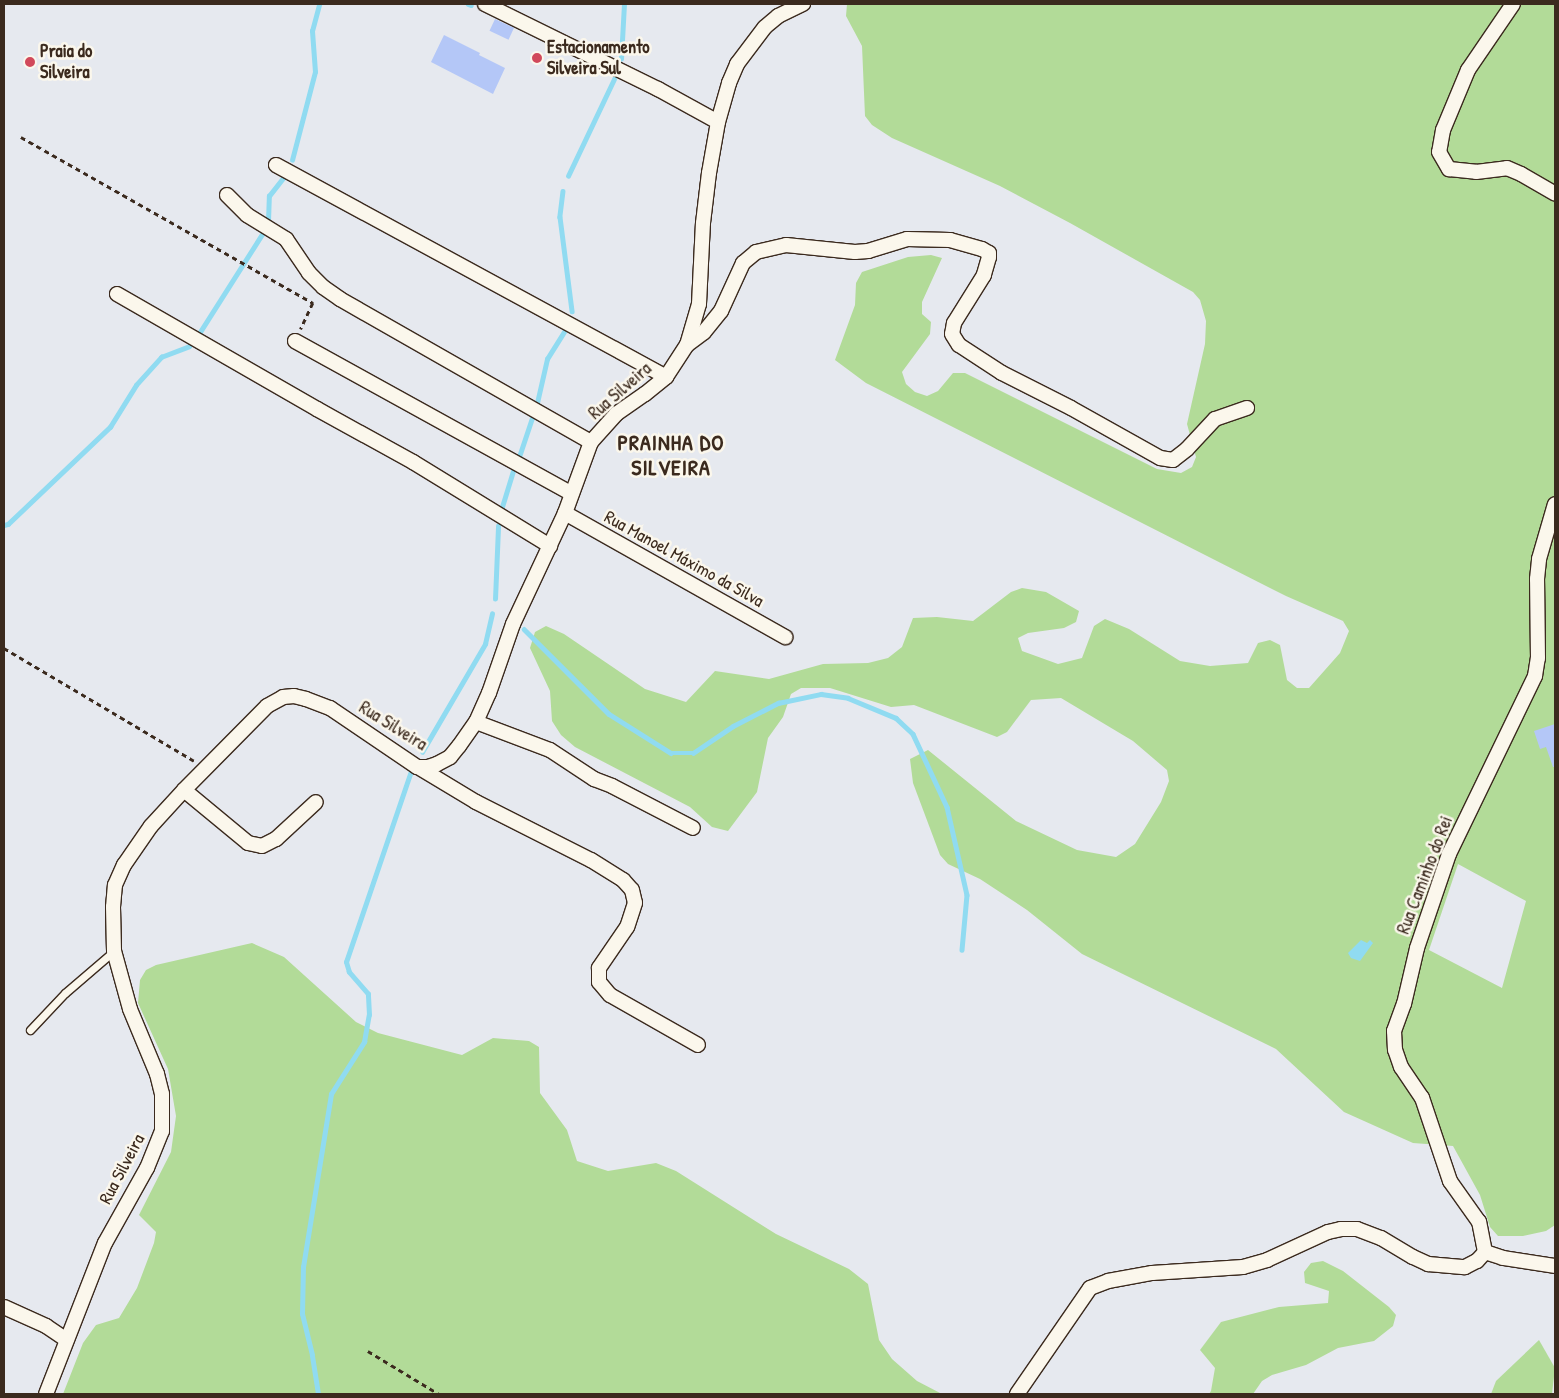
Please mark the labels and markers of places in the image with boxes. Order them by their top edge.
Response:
place label: Estacionamento Silveira Sul [547,37,650,80]
place label: Praia do Silveira [40,41,92,84]
marker: Estacionamento Silveira Sul [531,52,543,64]
marker: Praia do Silveira [24,56,36,68]

